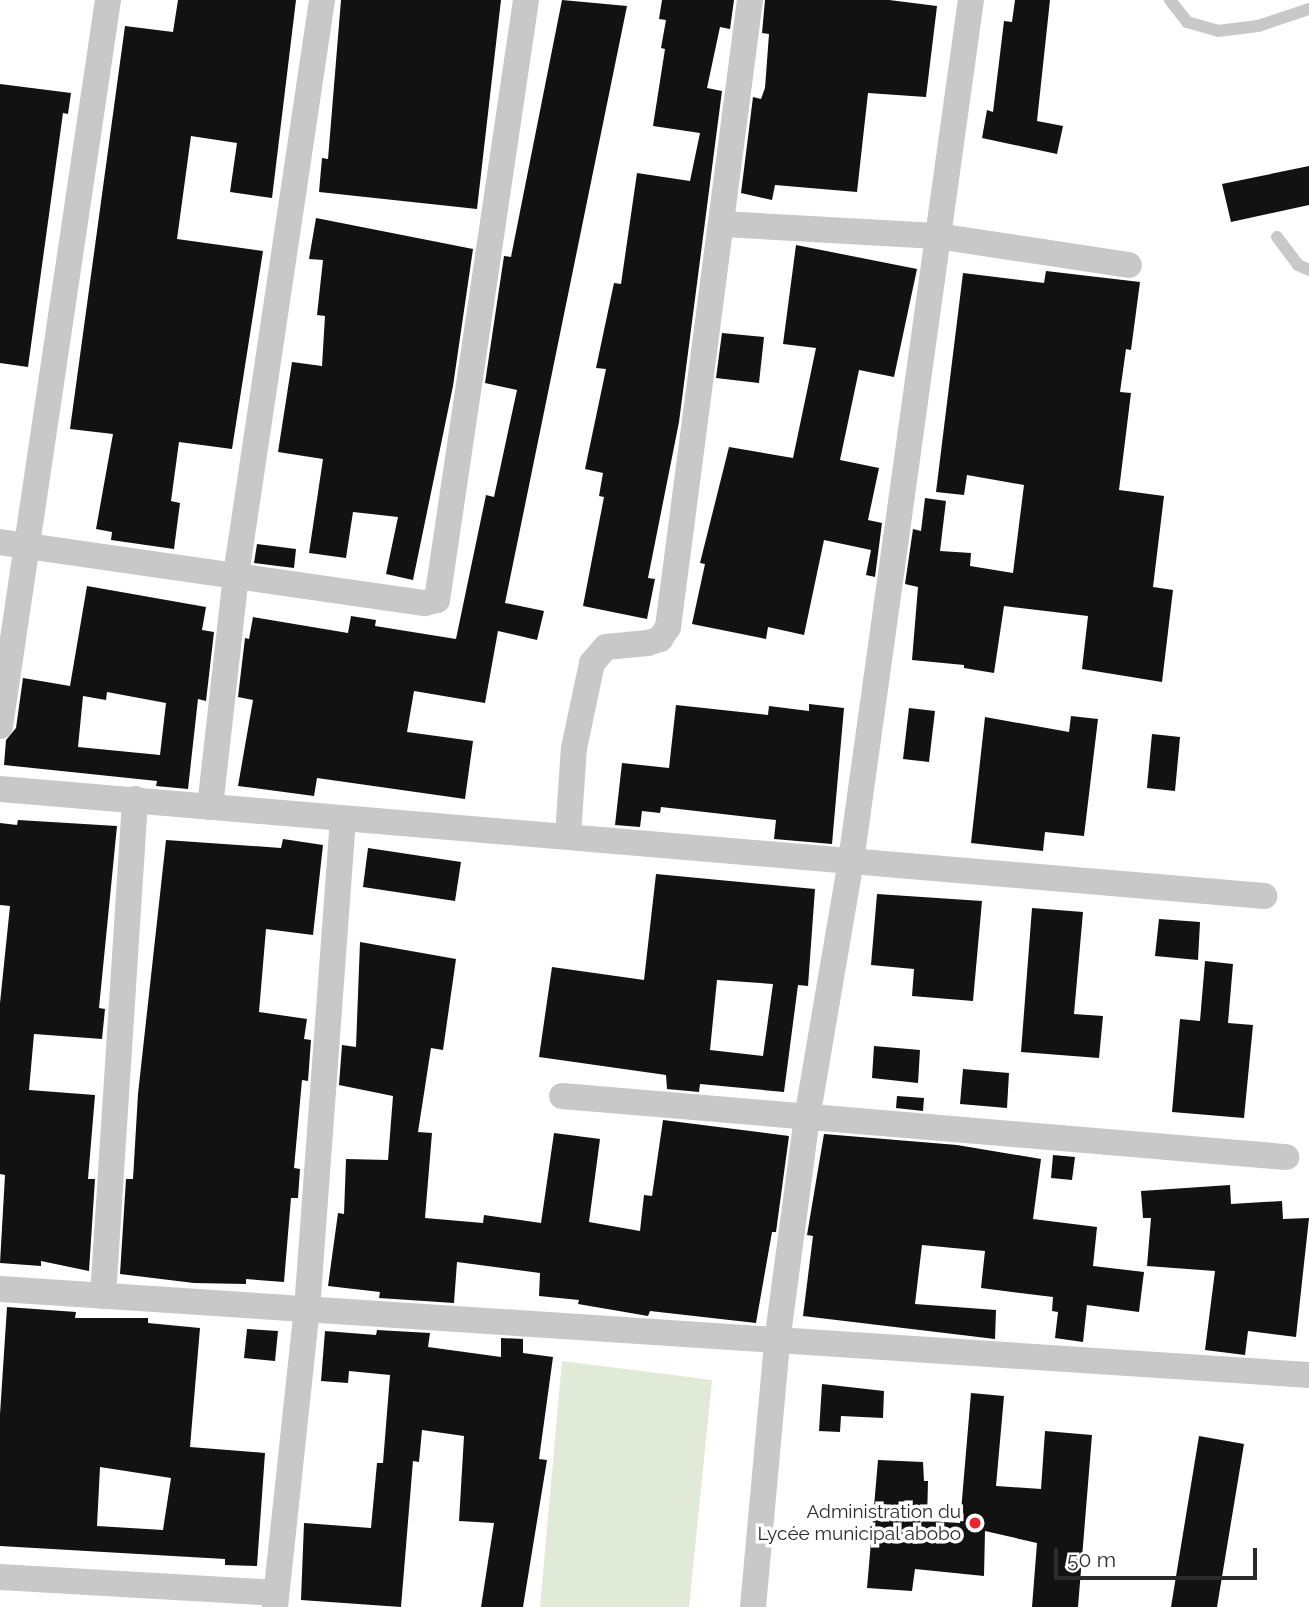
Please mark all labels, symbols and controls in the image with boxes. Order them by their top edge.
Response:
place label: Administration du Lycée municipal abobo [757,1501,961,1545]
marker: Administration du Lycée municipal abobo [967,1515,983,1531]
scale bar [1057,1534,1260,1578]
text: 50 m [1067,1547,1116,1572]

